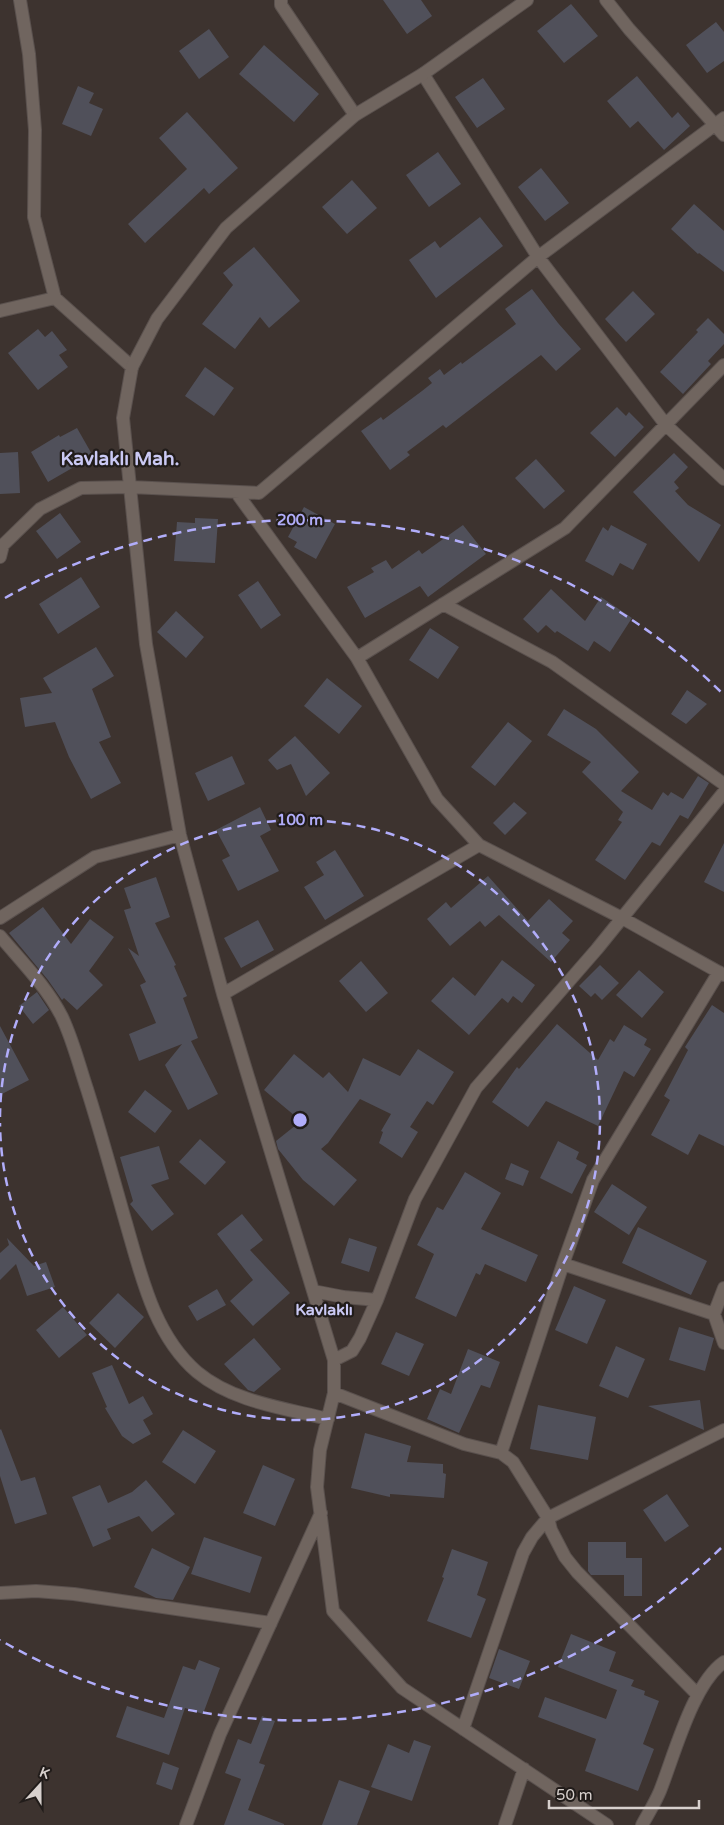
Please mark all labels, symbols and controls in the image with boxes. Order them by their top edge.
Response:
district label: Kavlaklı Mah. [60,448,180,470]
text: 200 m [277,511,323,529]
text: 100 m [277,811,323,829]
centre of rings [291,1111,309,1129]
district label: Kavlaklı [295,1300,353,1320]
north arrow [15,1760,65,1810]
text: K [37,1764,52,1783]
scale bar [549,1778,699,1810]
text: 50 m [556,1786,593,1804]

